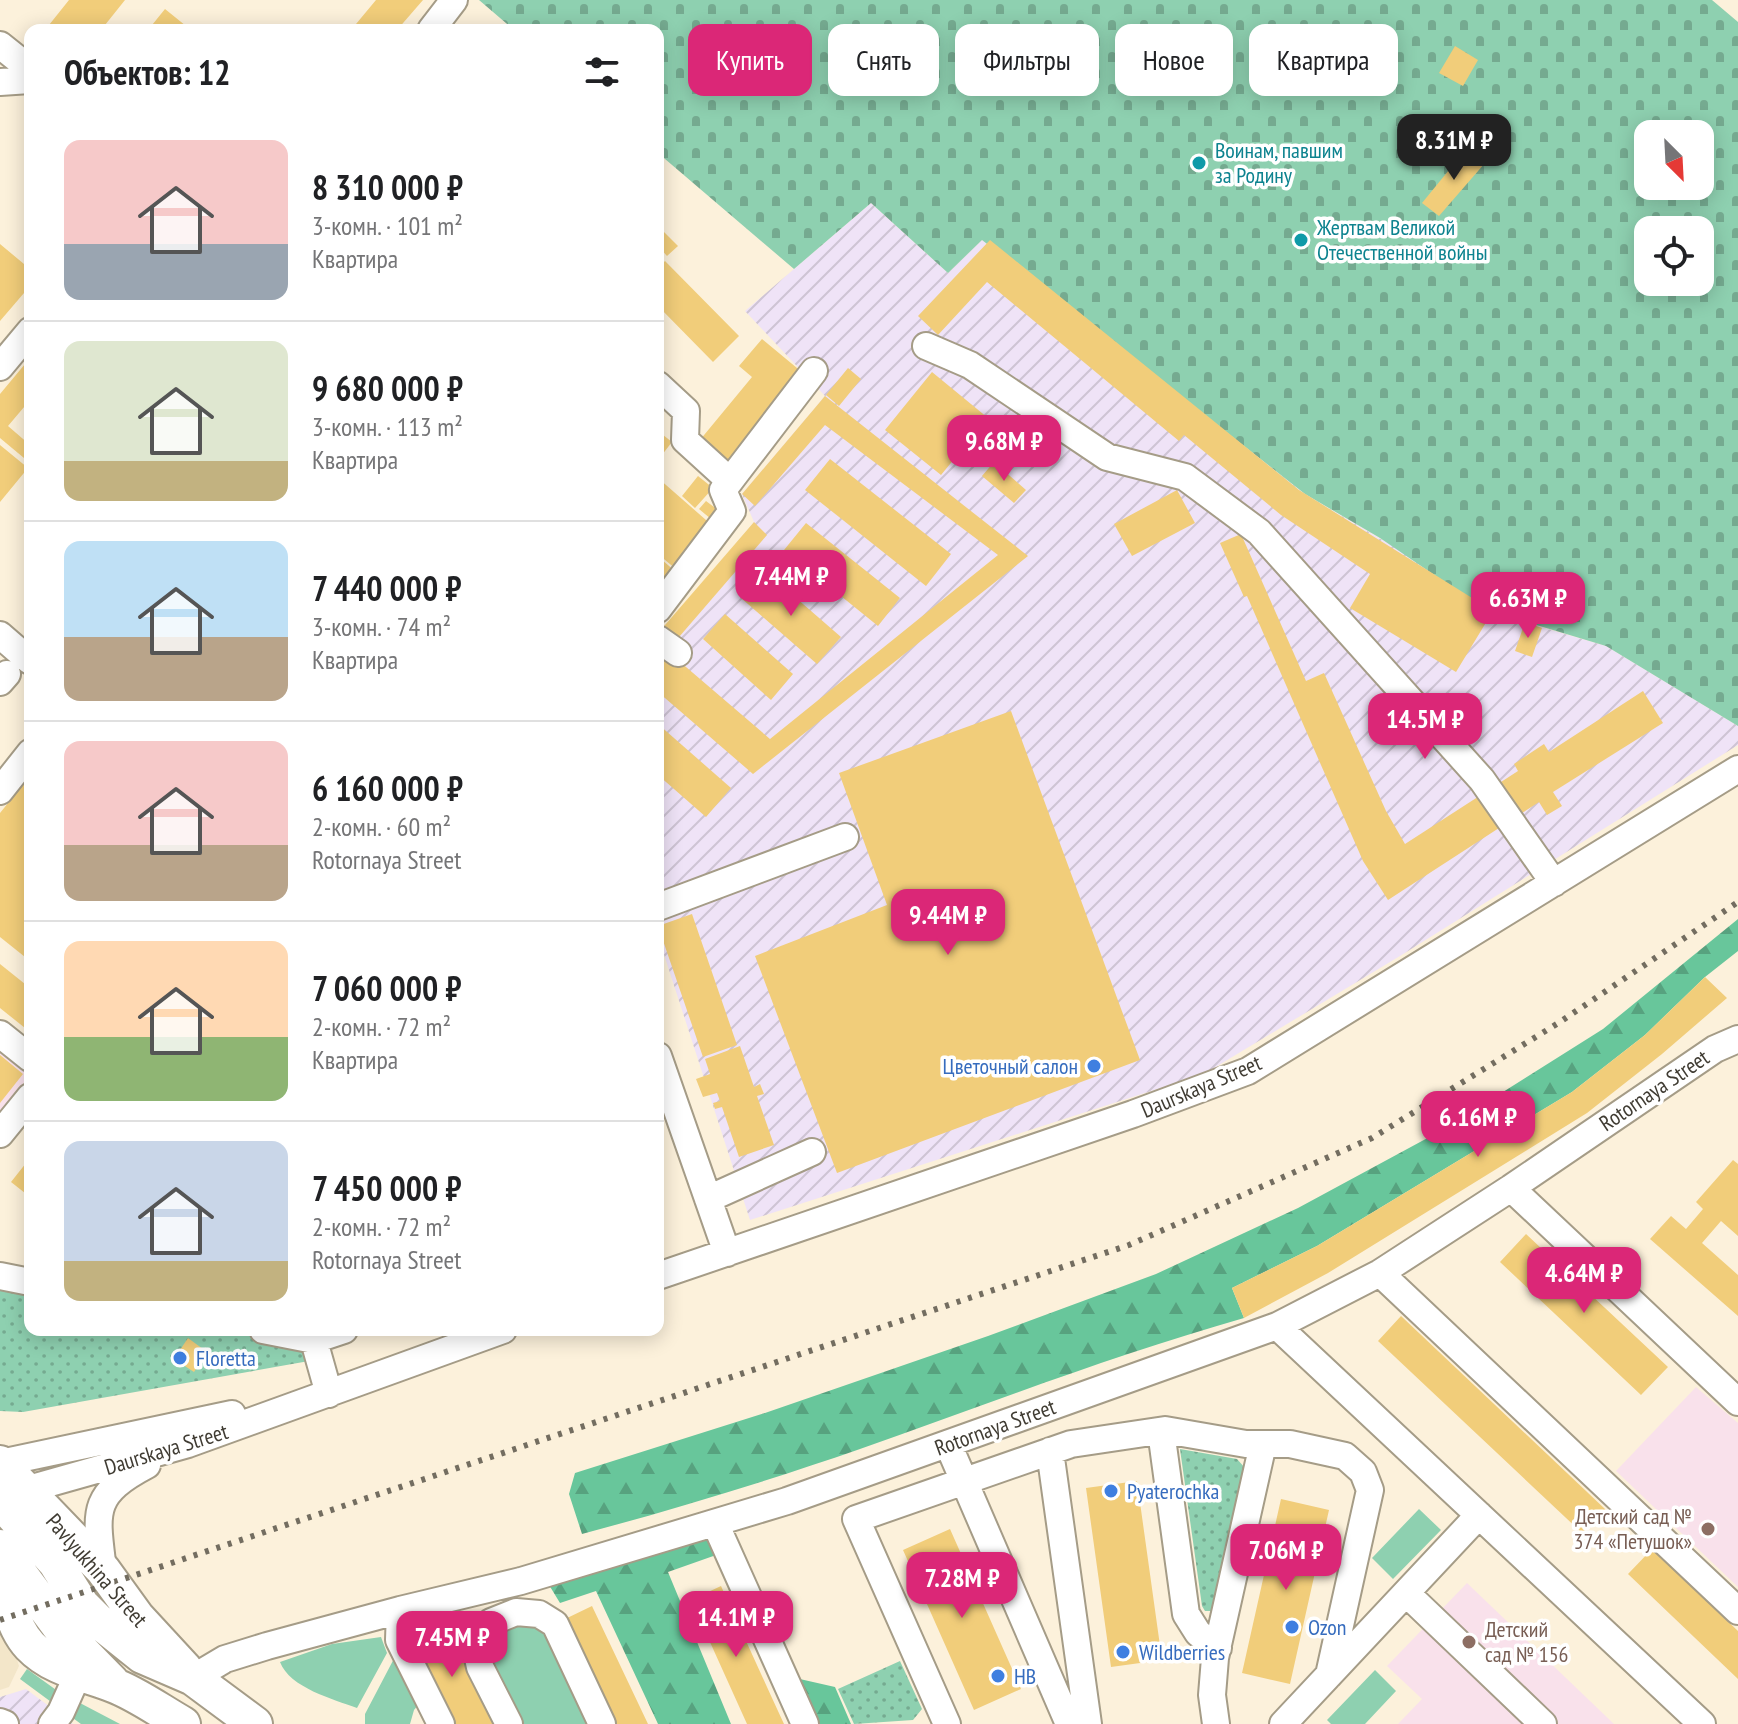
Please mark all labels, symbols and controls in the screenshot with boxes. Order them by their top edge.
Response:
chip: Купить [688,24,812,96]
chip: Снять [828,24,939,96]
chip: Фильтры [955,24,1099,96]
chip: Новое [1115,24,1233,96]
chip: Квартира [1249,24,1398,96]
text: Объектов: 12 [64,50,231,94]
icon: filters [580,50,624,94]
pin: 8.31M ₽ [1380,114,1528,182]
north arrow [1634,120,1714,200]
map controls [1634,120,1714,296]
text: 8.31M ₽ [1415,123,1493,156]
place label: Воинам, павшим за Родину [1215,136,1343,189]
marker: Воинам, павшим за Родину [1190,154,1208,172]
text: 8 310 000 ₽ [312,165,463,209]
icon: home [128,172,224,268]
text: 3-комн. · 101 m² [312,209,463,242]
place label: Жертвам Великой Отечественной войны [1316,213,1488,266]
button: locate [1634,216,1714,296]
marker: Жертвам Великой Отечественной войны [1292,231,1310,249]
text: Квартира [312,242,398,275]
text: 9 680 000 ₽ [312,366,463,410]
icon: home [128,373,224,469]
text: 3-комн. · 113 m² [312,410,463,443]
pin: 9.68M ₽ [930,415,1078,483]
text: 9.68M ₽ [965,424,1043,457]
text: Квартира [312,443,398,476]
pin: 7.44M ₽ [717,550,865,618]
text: 7.44M ₽ [753,559,829,592]
text: 7 440 000 ₽ [312,566,461,610]
pin: 6.63M ₽ [1454,572,1602,640]
icon: home [128,573,224,669]
text: 6.63M ₽ [1489,581,1567,614]
text: 3-комн. · 74 m² [312,610,451,643]
text: Квартира [312,643,398,676]
pin: 14.5M ₽ [1351,693,1499,761]
text: 14.5M ₽ [1386,702,1464,735]
text: 6 160 000 ₽ [312,766,463,810]
icon: home [128,773,224,869]
text: 2-комн. · 60 m² [312,810,451,843]
text: Rotornaya Street [312,843,461,876]
pin: 9.44M ₽ [874,889,1022,957]
text: 9.44M ₽ [909,898,987,931]
text: 7 060 000 ₽ [312,966,461,1010]
icon: home [128,973,224,1069]
text: 2-комн. · 72 m² [312,1010,451,1043]
text: Квартира [312,1043,398,1076]
street label: Rotornaya Street [1594,1043,1714,1137]
street label: Daurskaya Street [1137,1048,1265,1124]
place label: Цветочный салон [943,1052,1078,1080]
marker: Цветочный салон [1085,1057,1103,1075]
pin: 6.16M ₽ [1404,1091,1552,1159]
text: 6.16M ₽ [1439,1100,1517,1133]
text: 7 450 000 ₽ [312,1166,461,1210]
icon: home [128,1173,224,1269]
text: 2-комн. · 72 m² [312,1210,451,1243]
text: Rotornaya Street [312,1243,461,1276]
pin: 4.64M ₽ [1510,1247,1658,1315]
text: 4.64M ₽ [1545,1256,1623,1289]
place label: Floretta [196,1344,256,1372]
marker: Floretta [171,1349,189,1367]
street label: Rotornaya Street [931,1392,1059,1462]
street label: Daurskaya Street [101,1417,231,1481]
place label: Pyaterochka [1127,1477,1219,1505]
marker: Pyaterochka [1102,1482,1120,1500]
place label: Детский сад № 374 «Петушок» [1574,1502,1692,1555]
street label: Pavlyukhina Street [40,1508,154,1632]
marker: Детский сад № 374 «Петушок» [1699,1520,1717,1538]
pin: 7.06M ₽ [1212,1524,1360,1592]
text: 7.06M ₽ [1248,1533,1324,1566]
pin: 7.28M ₽ [888,1552,1036,1620]
text: 7.28M ₽ [924,1561,1000,1594]
pin: 14.1M ₽ [662,1591,810,1659]
text: 14.1M ₽ [697,1600,775,1633]
pin: 7.45M ₽ [378,1611,526,1679]
place label: Ozon [1308,1613,1347,1641]
place label: Детский сад № 156 [1485,1615,1568,1668]
marker: Ozon [1283,1618,1301,1636]
text: 7.45M ₽ [414,1620,490,1653]
marker: Детский сад № 156 [1460,1633,1478,1651]
place label: Wildberries [1139,1638,1225,1666]
marker: Wildberries [1114,1643,1132,1661]
place label: HB [1014,1662,1036,1690]
marker: HB [989,1667,1007,1685]

